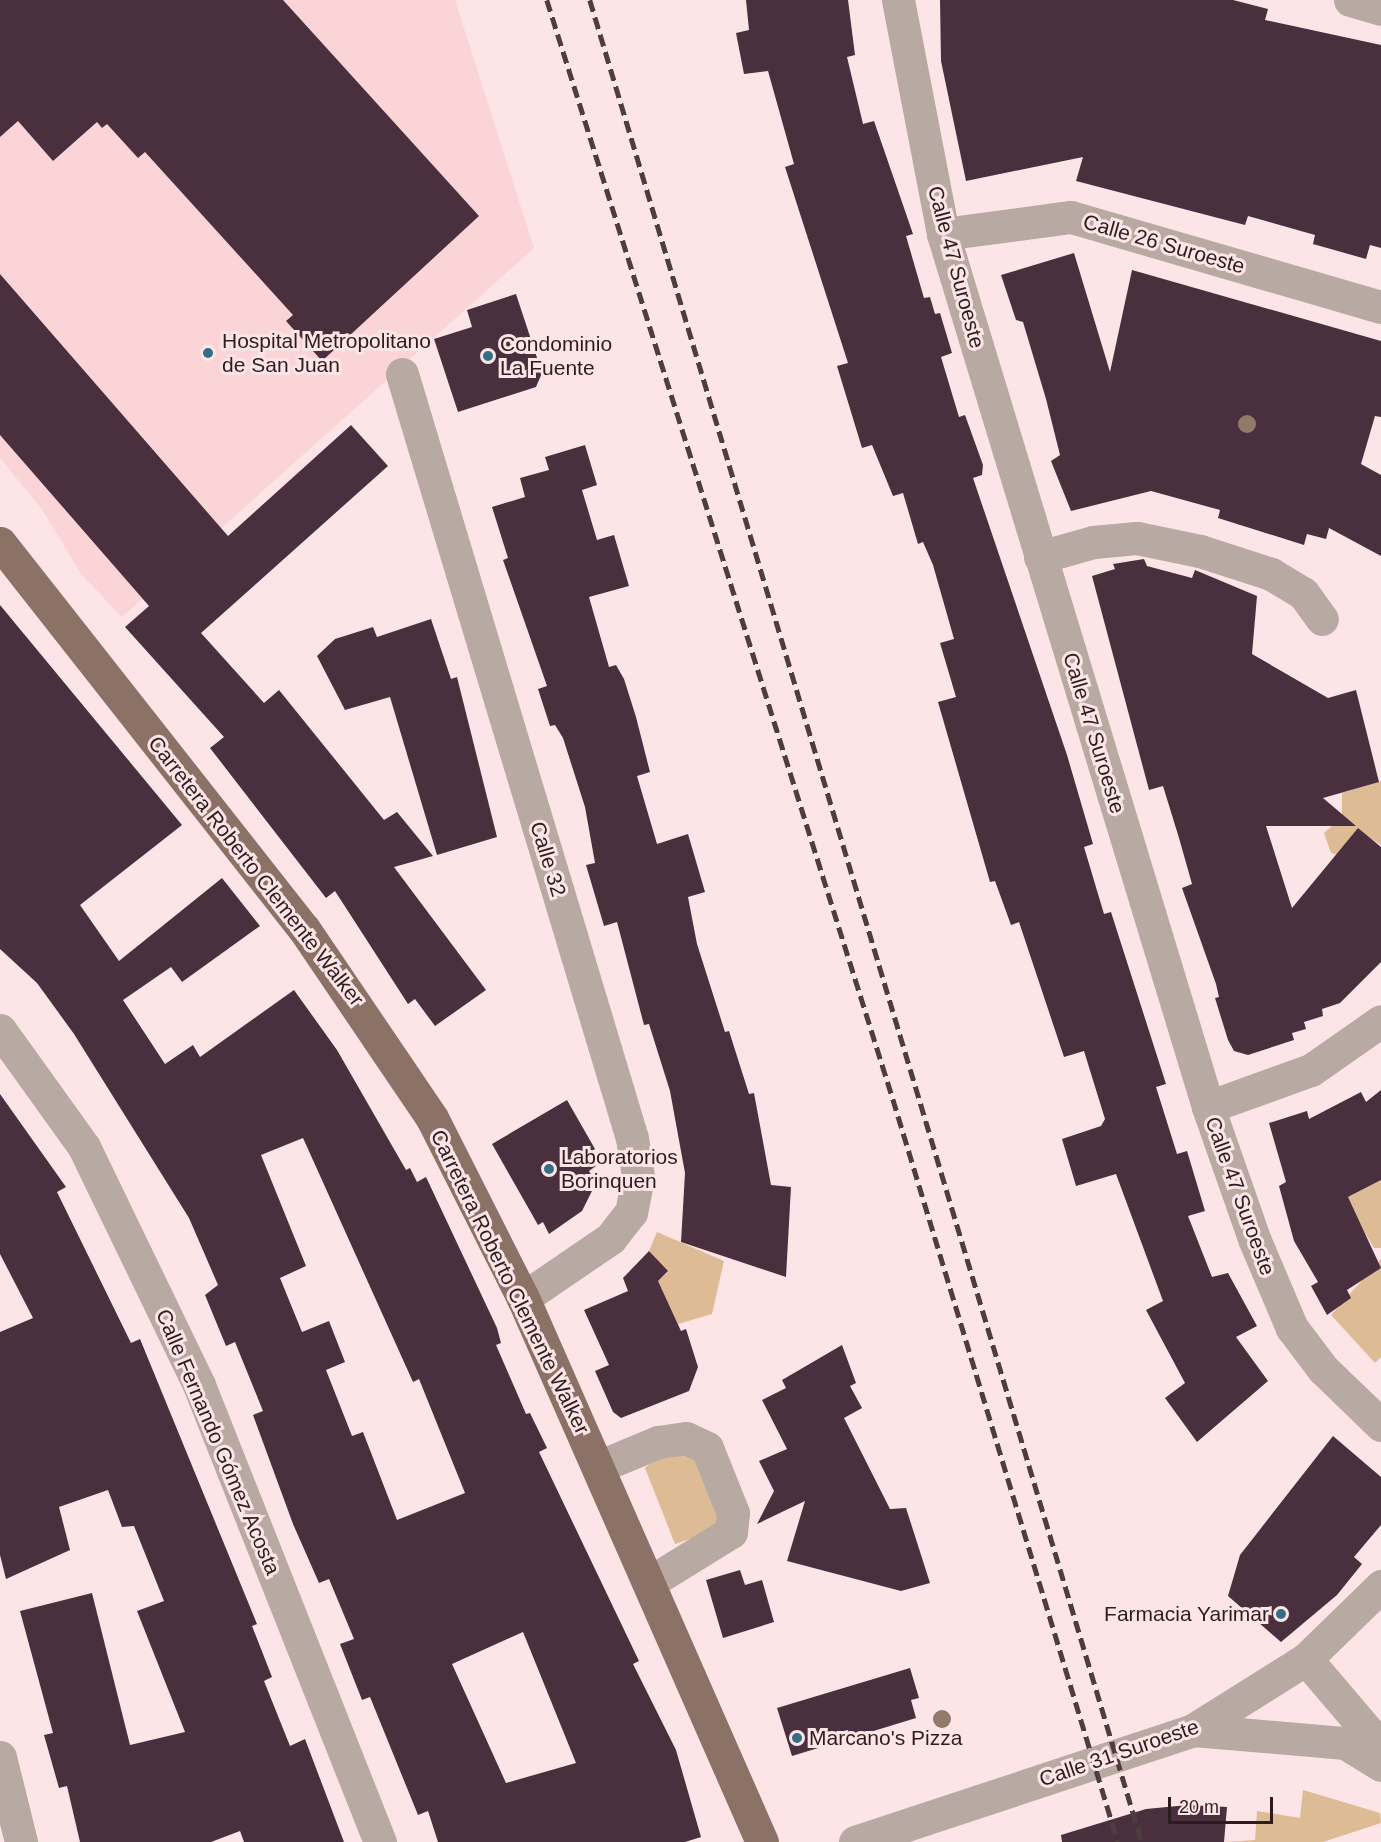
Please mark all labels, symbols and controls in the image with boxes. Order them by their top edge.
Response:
street label: Calle 47 Suroeste [922,183,990,351]
street label: Calle 26 Suroeste [1080,209,1248,279]
place label: Hospital Metropolitano de San Juan [222,328,431,378]
place label: Condominio La Fuente [500,331,612,381]
marker: Hospital Metropolitano de San Juan [199,344,217,362]
marker: Condominio La Fuente [481,349,495,363]
street label: Calle 47 Suroeste [1058,649,1130,817]
street label: Carretera Roberto Clemente Walker [143,731,369,1011]
street label: Calle 32 [525,818,571,900]
street label: Calle 47 Suroeste [1200,1113,1280,1279]
street label: Carretera Roberto Clemente Walker [425,1126,595,1438]
place label: Laboratorios Borinquen [561,1144,678,1194]
marker: Laboratorios Borinquen [542,1162,556,1176]
street label: Calle Fernando Gómez Acosta [150,1305,286,1579]
place label: Farmacia Yarimar [1104,1601,1269,1627]
marker: Farmacia Yarimar [1274,1607,1288,1621]
street label: Calle 31 Suroeste [1036,1714,1202,1792]
place label: Marcano's Pizza [809,1725,962,1751]
marker: Marcano's Pizza [790,1731,804,1745]
scale bar [1171,1785,1276,1823]
text: 20 m [1179,1797,1219,1817]

